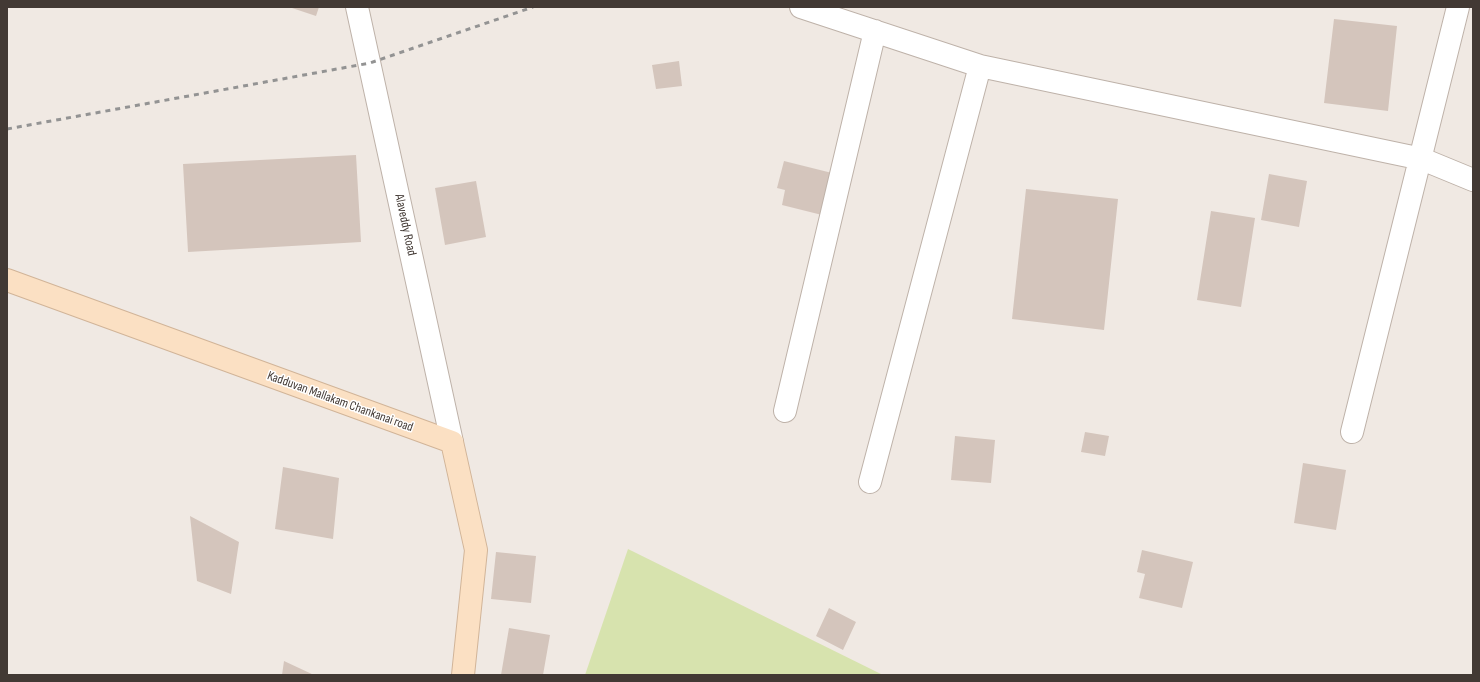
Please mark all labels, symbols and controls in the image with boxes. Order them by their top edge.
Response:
street label: Alaveddy Road [391,193,419,257]
street label: Kadduvan Mallakam Chankanai road [265,368,415,436]

